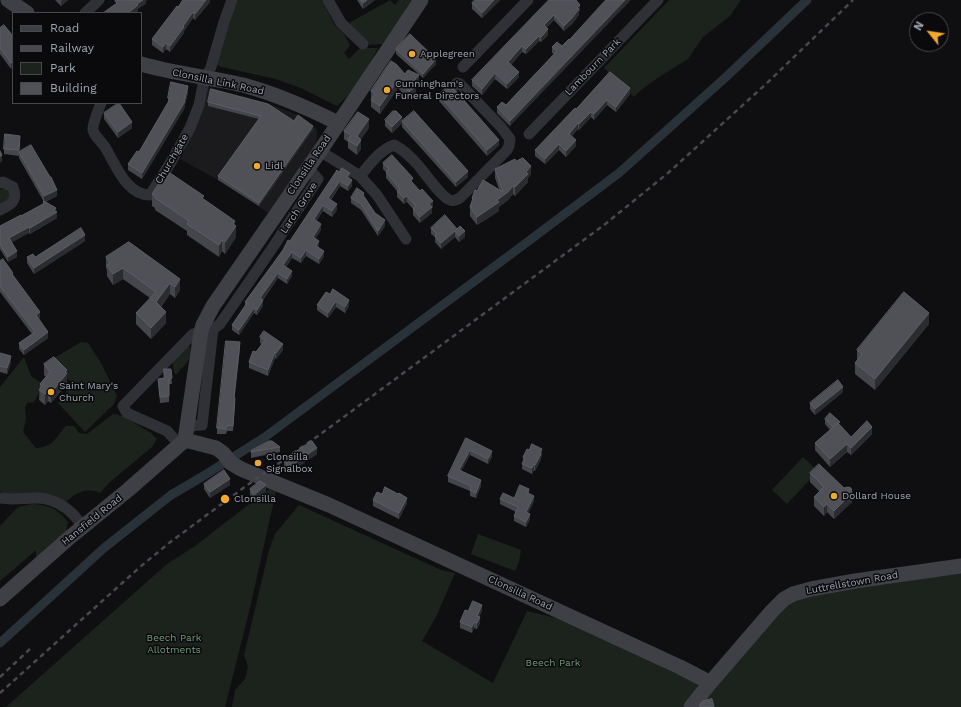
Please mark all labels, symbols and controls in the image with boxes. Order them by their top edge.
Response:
legend [12,12,142,104]
north arrow [909,12,949,52]
text: N [911,19,927,33]
text: Road [50,21,79,35]
street label: Lambourn Park [563,36,623,98]
text: Railway [50,41,94,55]
place label: Applegreen [420,48,475,60]
marker: Applegreen [407,49,417,59]
text: Park [50,61,76,75]
street label: Clonsilla Link Road [171,66,265,98]
place label: Cunningham's Funeral Directors [395,78,479,102]
text: Building [50,81,97,95]
marker: Cunningham's Funeral Directors [382,85,392,95]
street label: Churchgate [153,132,191,186]
street label: Clonsilla Road [285,133,333,197]
place label: Lidl [265,160,283,172]
marker: Lidl [252,161,262,171]
street label: Larch Grove [278,180,320,236]
place label: Saint Mary's Church [59,380,118,404]
marker: Saint Mary's Church [46,387,56,397]
place label: Clonsilla Signalbox [266,451,313,474]
marker: Clonsilla Signalbox [253,458,263,468]
place label: Dollard House [842,490,911,502]
marker: Dollard House [829,491,839,501]
street label: Hansfield Road [60,492,124,548]
marker: Clonsilla [219,493,231,505]
place label: Clonsilla [234,493,276,505]
street label: Luttrellstown Road [805,569,899,597]
street label: Clonsilla Road [486,573,554,613]
park label: Beech Park Allotments [147,632,201,656]
park label: Beech Park [526,657,580,669]

